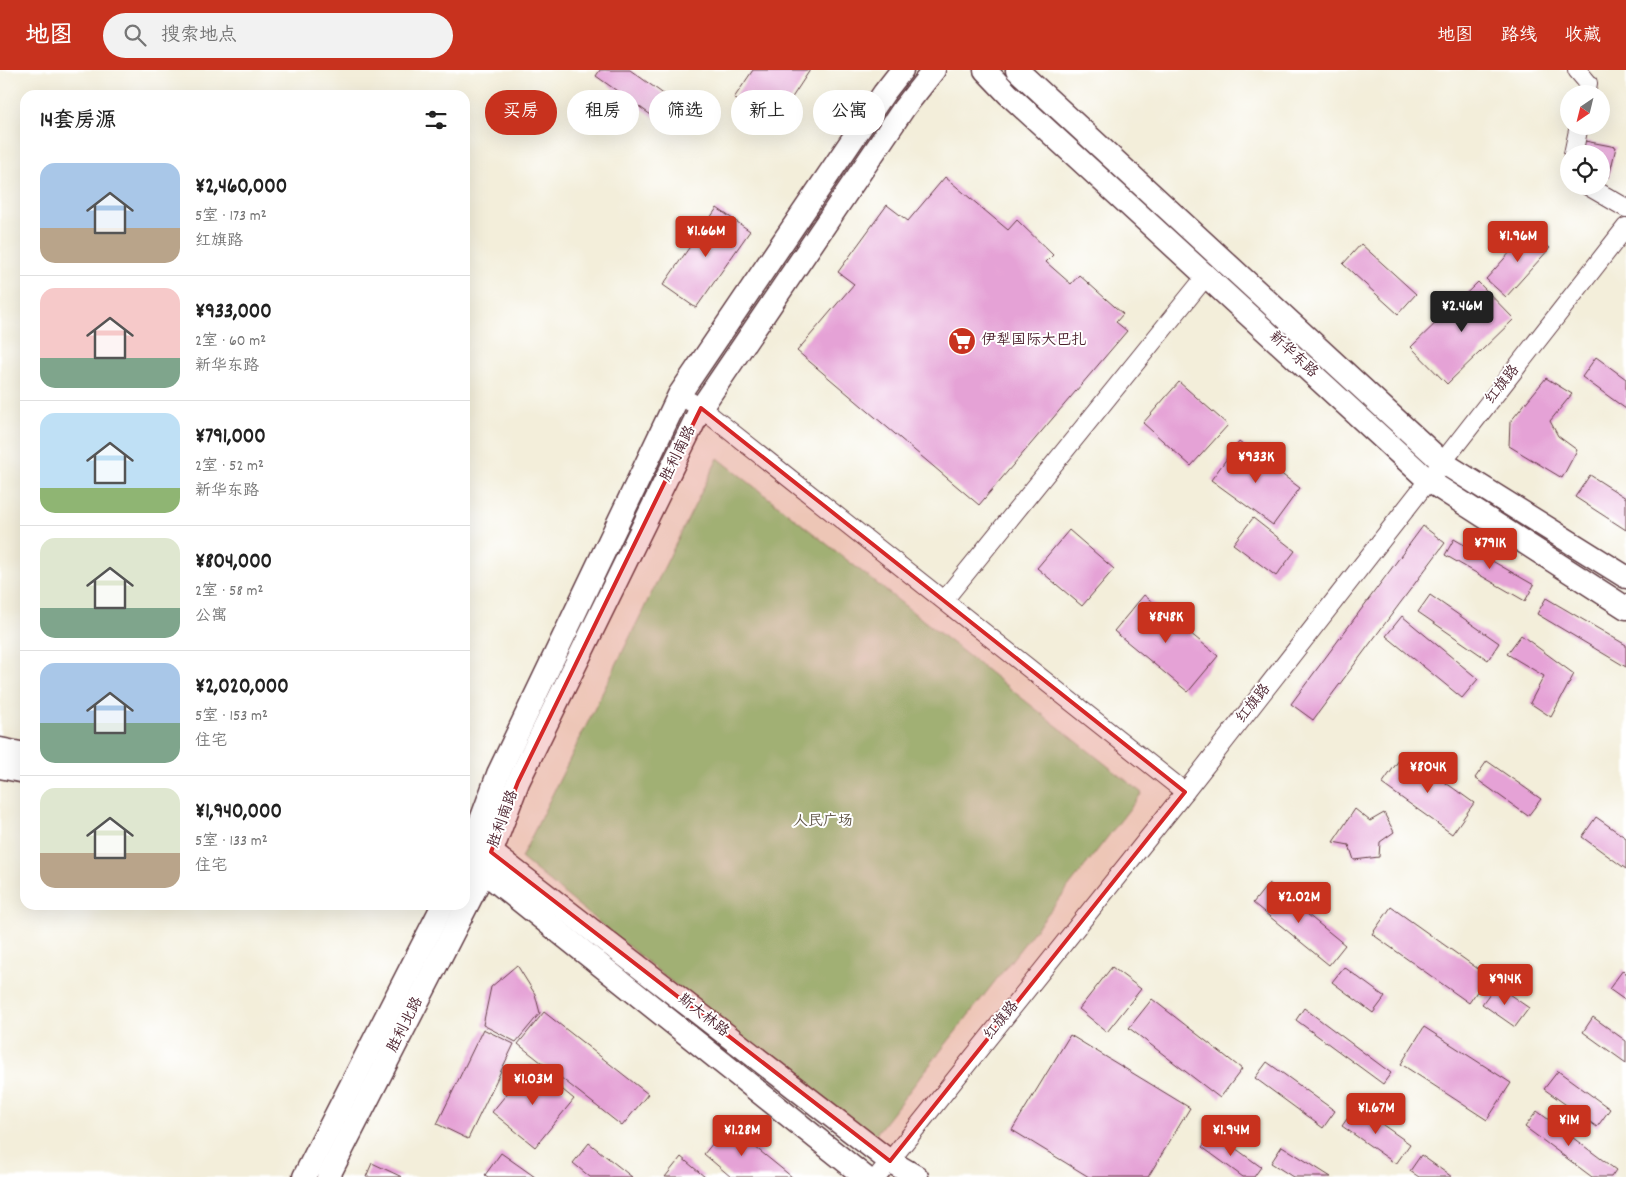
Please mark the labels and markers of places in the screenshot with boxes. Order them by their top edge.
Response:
pin: ¥1.66M [665,216,747,258]
pin: ¥1.96M [1477,220,1559,263]
pin: ¥2.46M [1421,290,1503,333]
supermarket icon: 伊犁国际大巴扎 [947,326,977,356]
place label: 伊犁国际大巴扎 [981,330,1086,352]
pin: ¥933K [1221,442,1291,484]
pin: ¥791K [1455,528,1525,570]
pin: ¥848K [1131,602,1201,644]
pin: ¥804K [1393,752,1463,794]
pin: ¥2.02M [1258,882,1340,924]
pin: ¥914K [1470,964,1540,1006]
pin: ¥1.03M [492,1064,574,1106]
pin: ¥1.67M [1335,1092,1417,1135]
pin: ¥1M [1545,1104,1593,1147]
pin: ¥1.28M [701,1114,783,1157]
pin: ¥1.94M [1190,1114,1272,1157]

